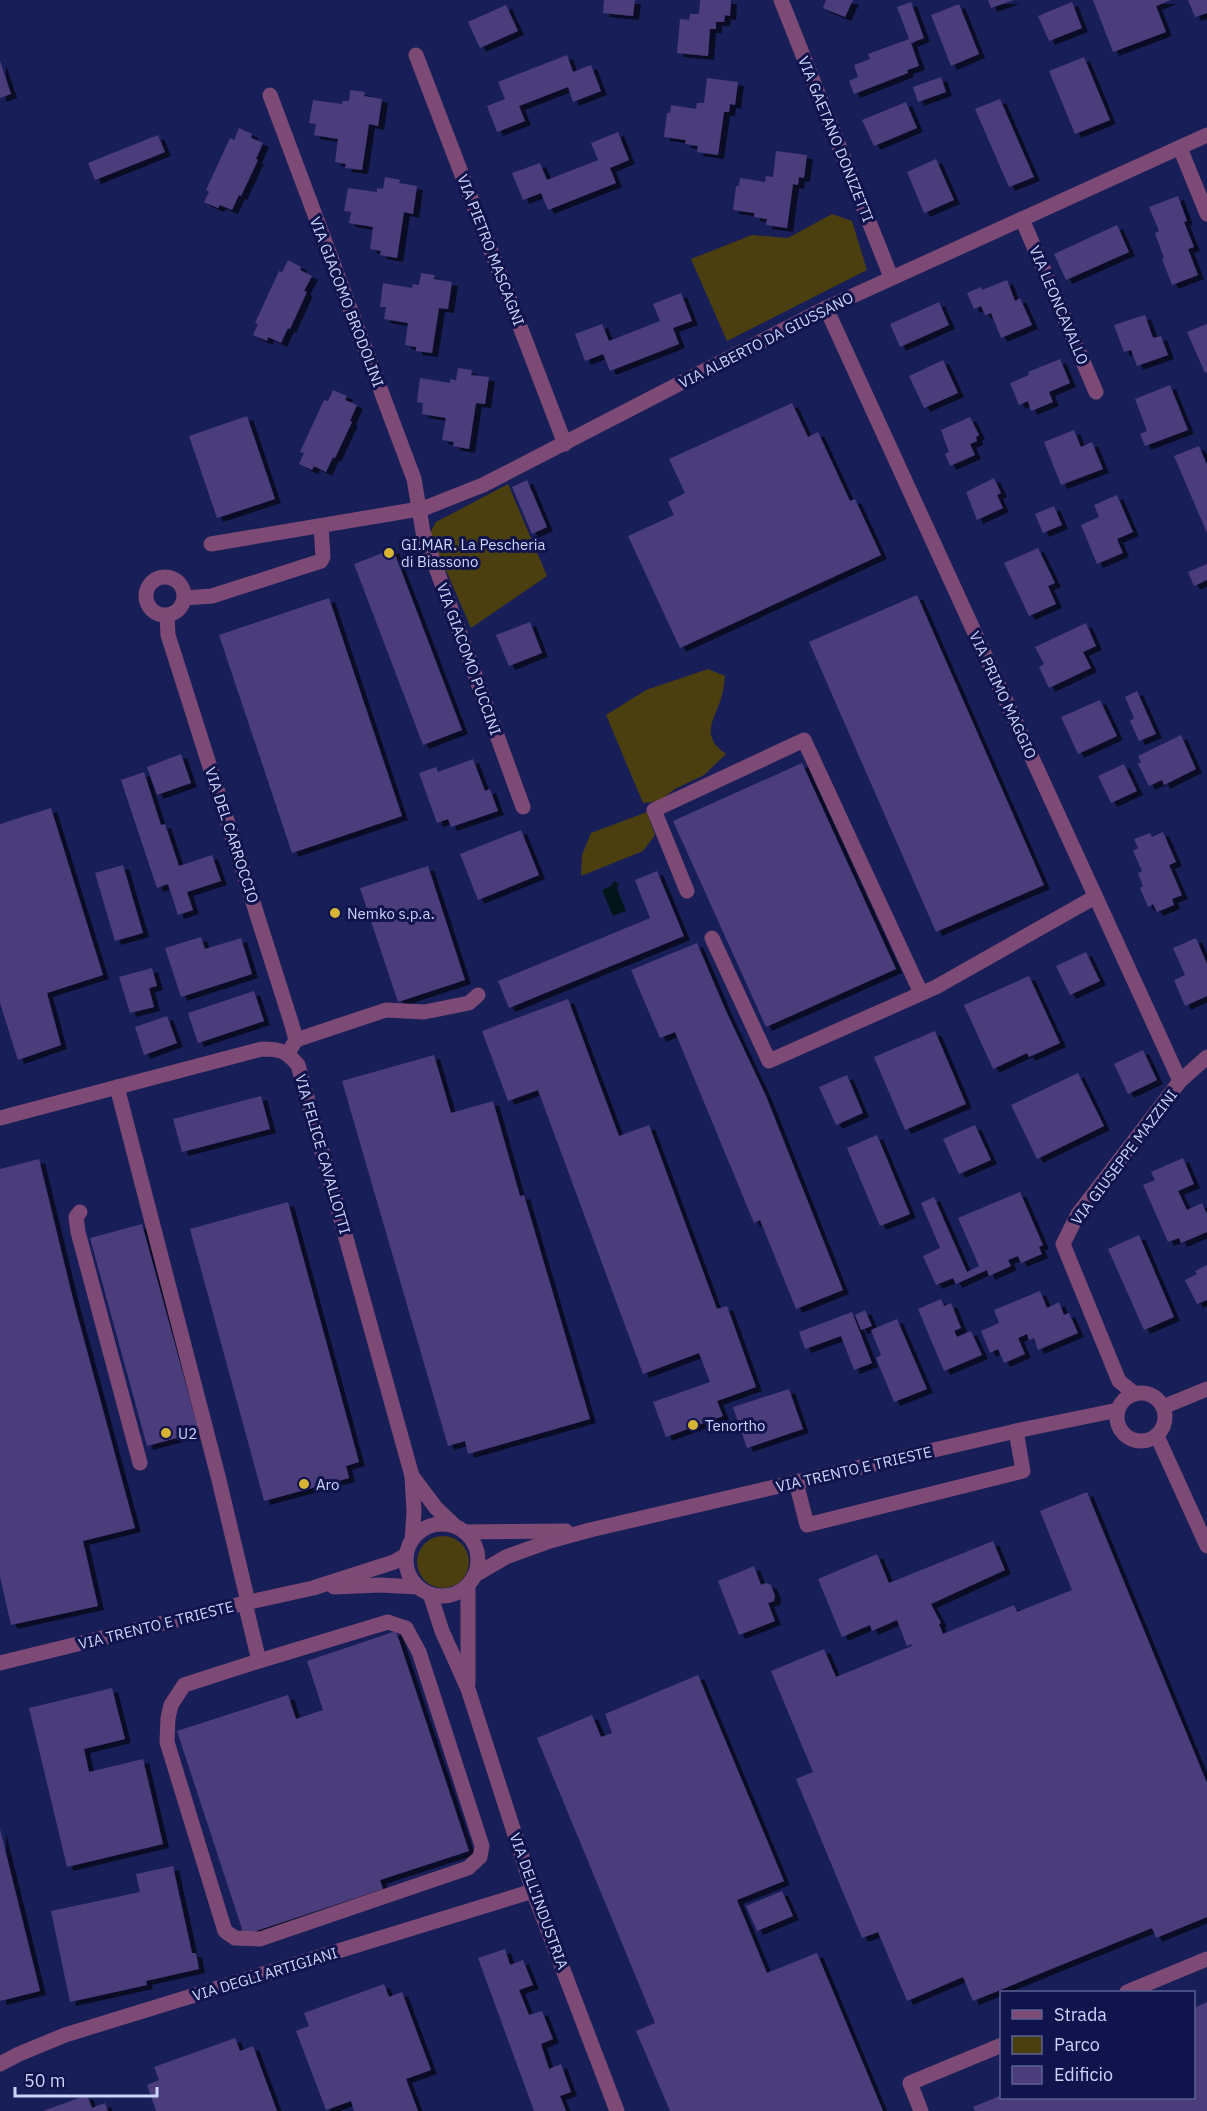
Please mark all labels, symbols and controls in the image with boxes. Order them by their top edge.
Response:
street label: VIA GAETANO DONIZETTI [794,53,878,225]
street label: VIA PIETRO MASCAGNI [453,172,529,328]
street label: VIA GIACOMO BRODOLINI [306,214,388,390]
street label: VIA LEONCAVALLO [1025,243,1093,367]
street label: VIA ALBERTO DA GIUSSANO [676,288,856,392]
place label: GI.MAR. La Pescheria di Biassono [401,535,545,571]
marker: GI.MAR. La Pescheria di Biassono [382,546,396,560]
street label: VIA GIACOMO PUCCINI [433,580,505,738]
street label: VIA PRIMO MAGGIO [965,628,1041,762]
street label: VIA DEL CARROCCIO [201,765,263,905]
place label: Nemko s.p.a. [347,904,435,923]
marker: Nemko s.p.a. [328,906,342,920]
street label: VIA FELICE CAVALLOTTI [291,1072,355,1236]
street label: VIA GIUSEPPE MAZZINI [1067,1086,1181,1228]
place label: Tenortho [705,1416,766,1435]
marker: Tenortho [686,1418,700,1432]
place label: U2 [178,1424,197,1443]
marker: U2 [159,1426,173,1440]
street label: VIA TRENTO E TRIESTE [774,1442,934,1496]
place label: Aro [316,1475,339,1494]
marker: Aro [297,1477,311,1491]
street label: VIA TRENTO E TRIESTE [76,1597,236,1653]
street label: VIA DELL'INDUSTRIA [505,1830,573,1972]
street label: VIA DEGLI ARTIGIANI [190,1943,340,2005]
legend [1000,1991,1195,2099]
text: Strada [1054,2003,1107,2026]
text: Parco [1054,2033,1100,2056]
scale bar [15,2060,158,2098]
text: Edificio [1054,2063,1113,2086]
text: 50 m [24,2069,66,2092]

